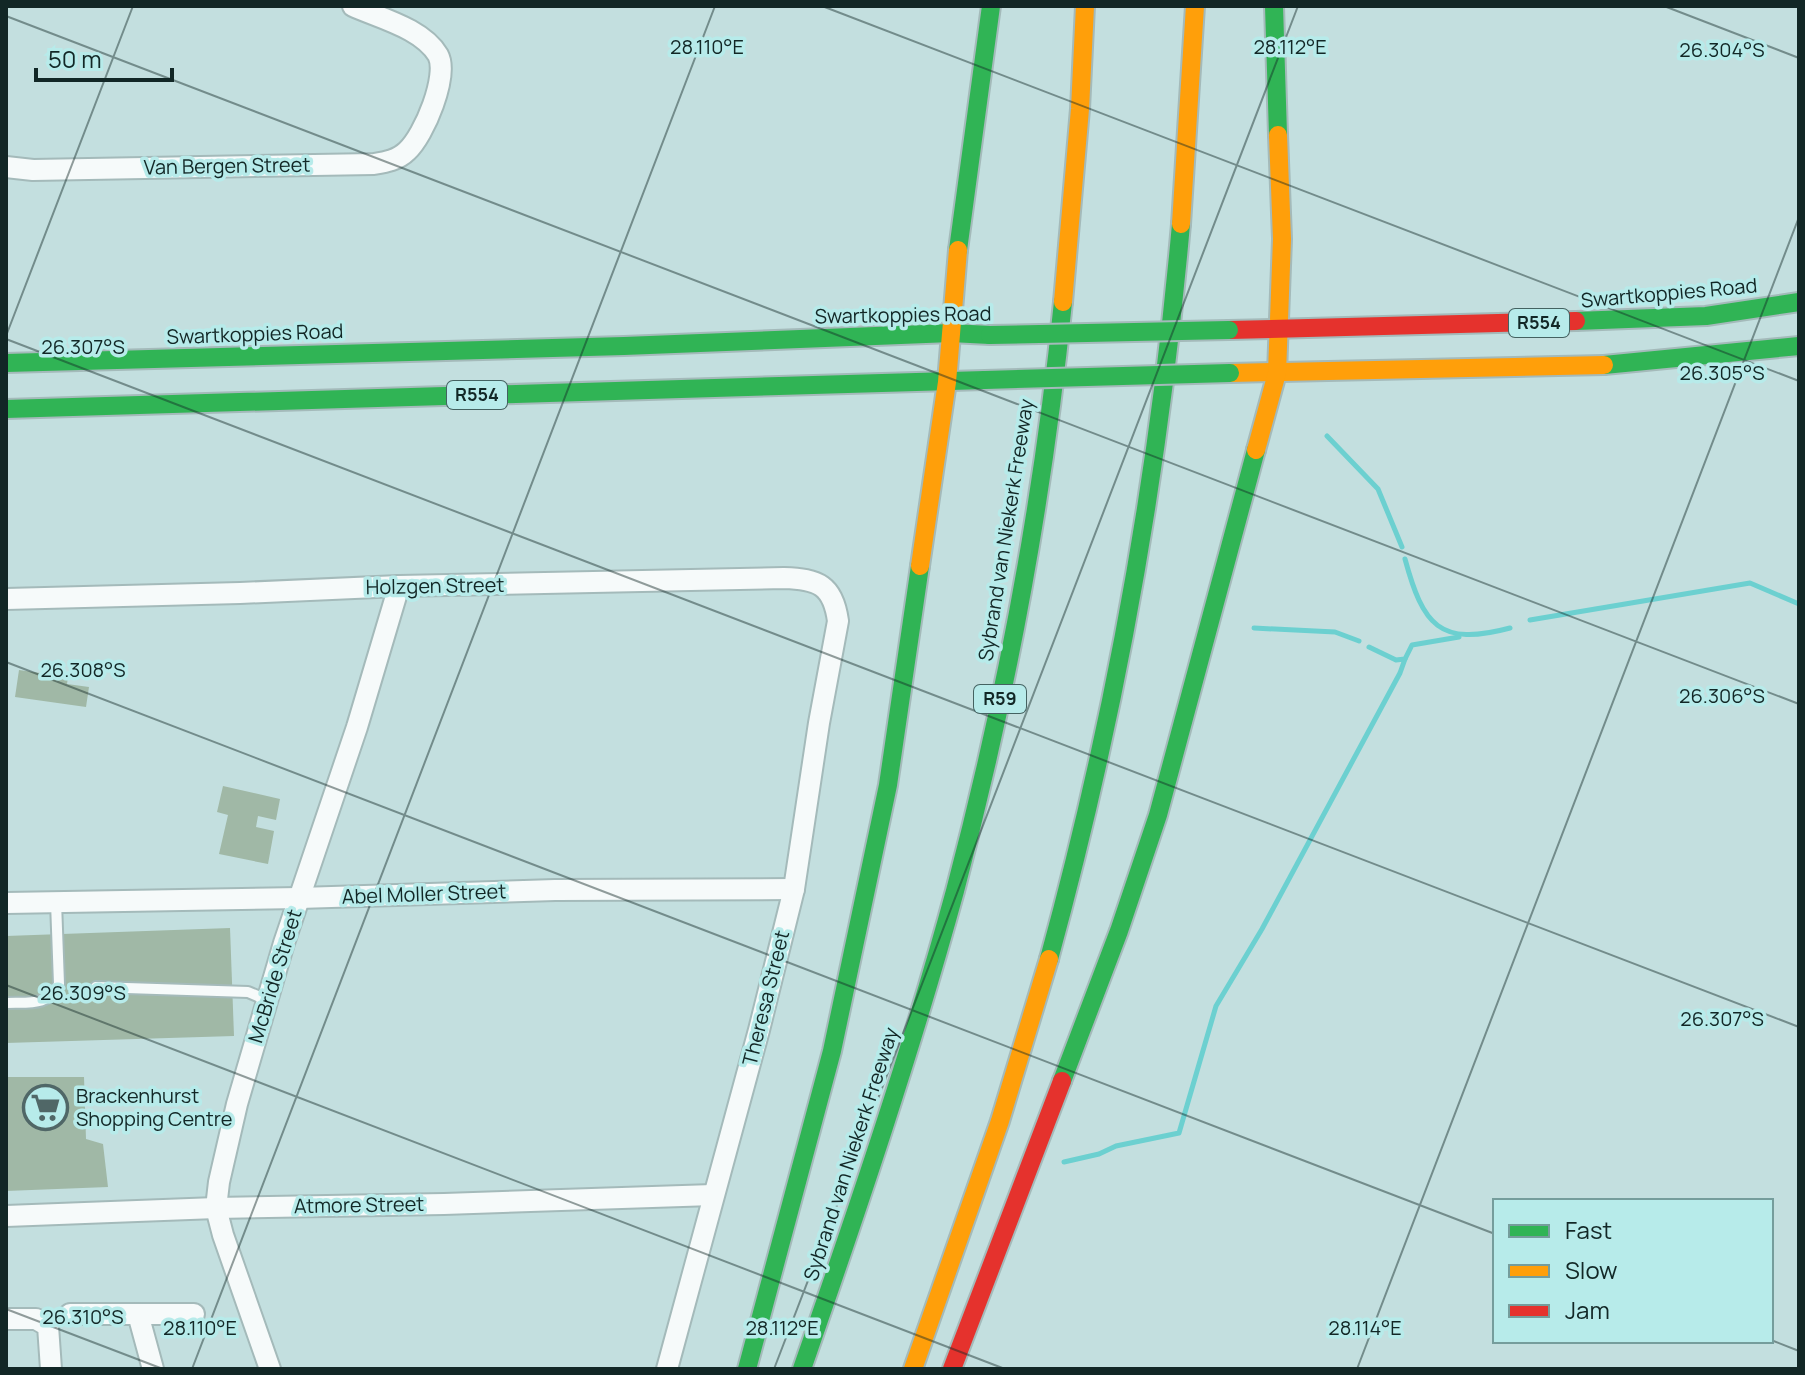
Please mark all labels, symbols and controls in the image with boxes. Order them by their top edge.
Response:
scale bar [36,32,172,82]
text: 28.110°E [670,33,744,60]
text: 28.112°E [1253,33,1327,60]
text: 26.304°S [1679,36,1765,63]
text: 50 m [48,42,102,75]
street label: Van Bergen Street [143,151,311,180]
street label: Swartkoppies Road [1580,271,1758,314]
street label: Swartkoppies Road [814,299,992,330]
road number: R554 [1509,309,1569,337]
street label: Swartkoppies Road [166,317,344,350]
text: 26.307°S [41,333,125,360]
text: 26.305°S [1679,359,1765,386]
road number: R554 [447,381,507,409]
street label: Sybrand van Niekerk Freeway [971,396,1040,663]
street label: Holzgen Street [365,571,505,600]
text: 26.308°S [40,656,126,683]
text: 26.306°S [1679,682,1765,709]
road number: R59 [974,685,1026,713]
street label: Abel Moller Street [341,877,507,910]
street label: McBride Street [241,906,308,1046]
street label: Theresa Street [736,927,795,1068]
text: 26.309°S [40,979,126,1006]
text: 26.307°S [1680,1005,1764,1032]
street label: Sybrand van Niekerk Freeway [797,1023,904,1284]
place label: Brackenhurst Shopping Centre [76,1082,232,1132]
supermarket icon: Brackenhurst Shopping Centre [21,1084,69,1132]
street label: Atmore Street [294,1190,424,1219]
legend [1493,1199,1773,1343]
text: Fast [1565,1213,1612,1246]
text: Slow [1565,1253,1618,1286]
text: Jam [1565,1293,1610,1326]
text: 26.310°S [42,1303,124,1330]
text: 28.110°E [163,1314,237,1341]
text: 28.112°E [745,1314,819,1341]
text: 28.114°E [1328,1314,1402,1341]

